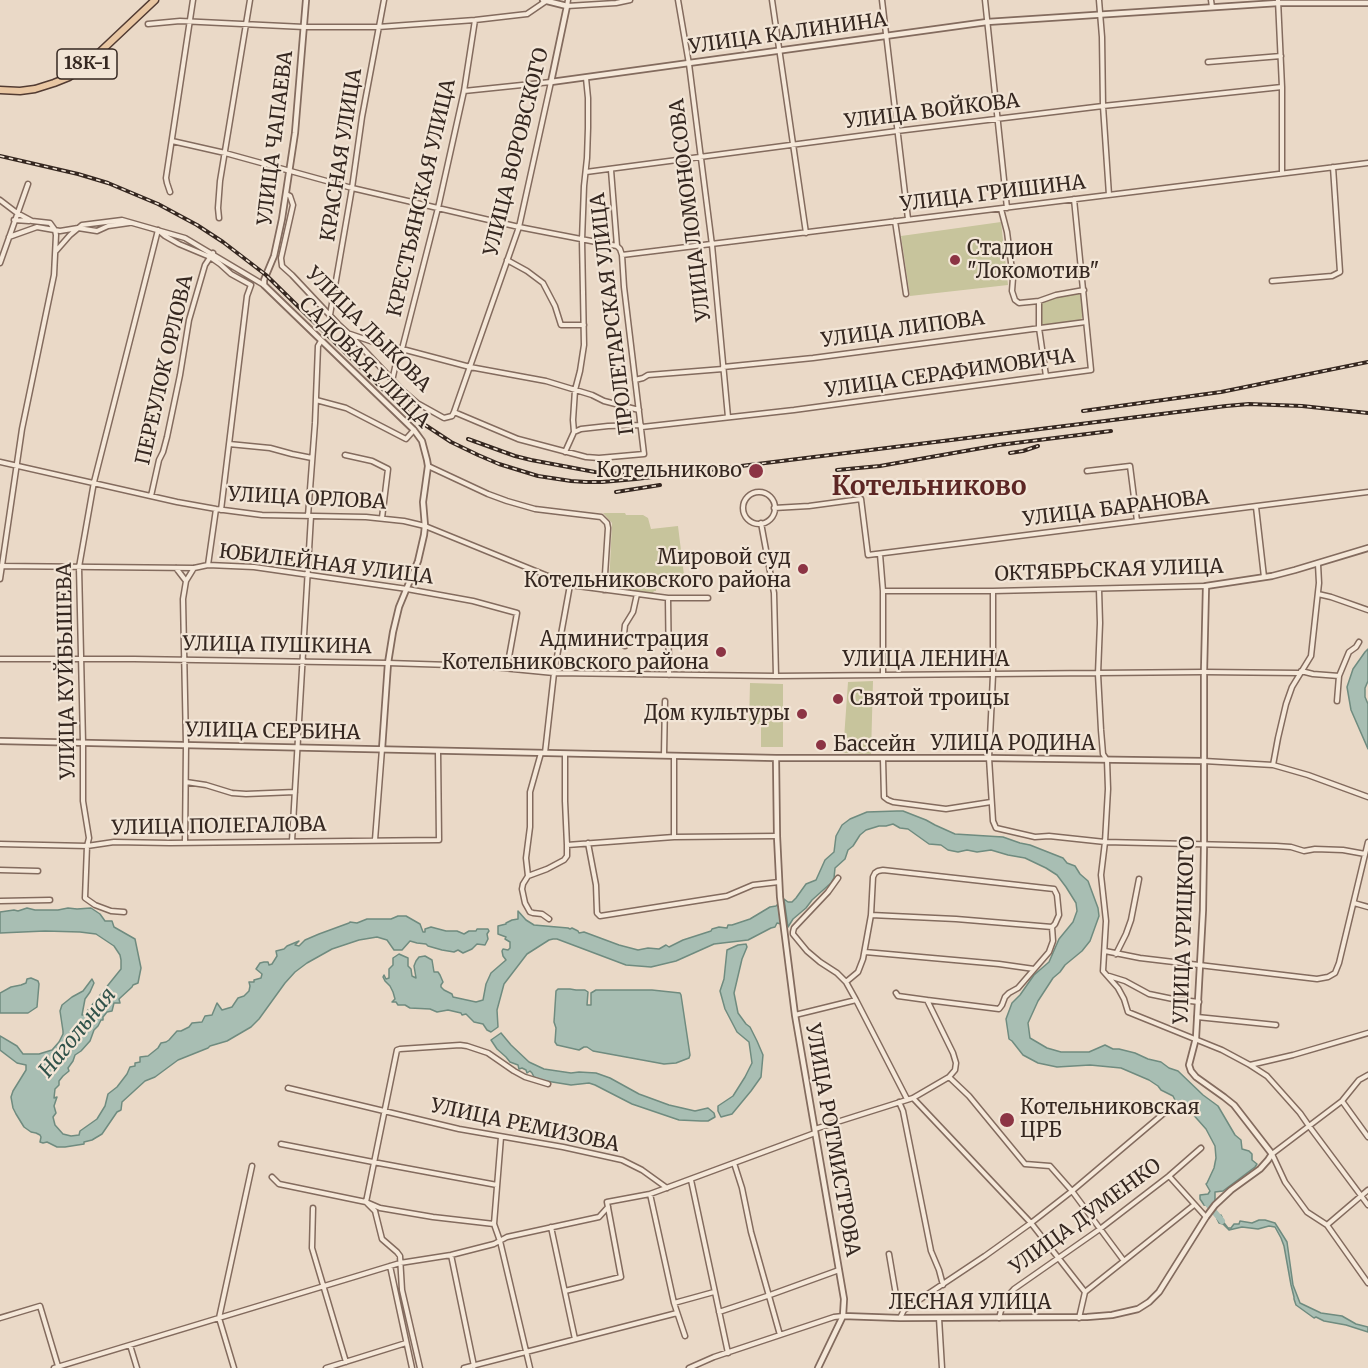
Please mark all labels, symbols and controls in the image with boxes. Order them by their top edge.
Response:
street label: УЛИЦА КАЛИНИНА [687,8,889,60]
street label: УЛИЦА ВОРОВСКОГО [480,46,554,258]
road number: 18К-1 [57,49,117,79]
street label: УЛИЦА ЧАПАЕВА [253,49,299,227]
street label: КРАСНАЯ УЛИЦА [316,67,368,243]
street label: КРЕСТЬЯНСКАЯ УЛИЦА [383,77,461,319]
street label: УЛИЦА ВОЙКОВА [843,89,1021,135]
street label: УЛИЦА ЛОМОНОСОВА [665,97,717,323]
street label: УЛИЦА ГРИШИНА [899,171,1087,217]
street label: ПРОЛЕТАРСКАЯ УЛИЦА [586,192,640,436]
place label: Стадион "Локомотив" [967,237,1099,284]
marker: Стадион "Локомотив" [948,253,962,267]
street label: УЛИЦА ЛЫКОВА [300,262,436,398]
street label: ПЕРЕУЛОК ОРЛОВА [131,273,199,467]
street label: САДОВАЯ УЛИЦА [294,293,434,433]
street label: УЛИЦА ЛИПОВА [820,307,986,353]
street label: УЛИЦА СЕРАФИМОВИЧА [824,345,1076,403]
place label: Котельниково [596,459,742,483]
marker: Котельниково [747,462,765,480]
district label: Котельниково [831,472,1027,504]
street label: УЛИЦА ОРЛОВА [227,483,387,515]
street label: УЛИЦА БАРАНОВА [1021,486,1211,532]
street label: ЮБИЛЕЙНАЯ УЛИЦА [217,540,435,590]
place label: Мировой суд Котельниковского района [524,546,791,593]
street label: ОКТЯБРЬСКАЯ УЛИЦА [994,555,1224,587]
marker: Мировой суд Котельниковского района [796,562,810,576]
street label: УЛИЦА КУЙБЫШЕВА [53,563,81,779]
place label: Администрация Котельниковского района [442,628,709,675]
street label: УЛИЦА ПУШКИНА [182,632,372,660]
marker: Администрация Котельниковского района [714,645,728,659]
street label: УЛИЦА ЛЕНИНА [843,648,1009,672]
place label: Святой троицы [850,687,1010,711]
marker: Святой троицы [831,692,845,706]
place label: Дом культуры [644,702,790,726]
marker: Дом культуры [795,707,809,721]
street label: УЛИЦА СЕРБИНА [185,718,361,746]
street label: УЛИЦА РОДИНА [931,732,1095,756]
place label: Бассейн [833,733,916,757]
marker: Бассейн [814,738,828,752]
street label: УЛИЦА ПОЛЕГАЛОВА [111,813,327,841]
street label: УЛИЦА УРИЦКОГО [1170,835,1200,1025]
water label: Нагольная [34,983,122,1083]
street label: УЛИЦА РОТМИСТРОВА [800,1022,864,1258]
street label: УЛИЦА РЕМИЗОВА [428,1094,622,1158]
place label: Котельниковская ЦРБ [1020,1096,1200,1143]
marker: Котельниковская ЦРБ [998,1111,1016,1129]
street label: УЛИЦА ДУМЕНКО [1006,1154,1166,1280]
street label: ЛЕСНАЯ УЛИЦА [889,1291,1051,1315]

